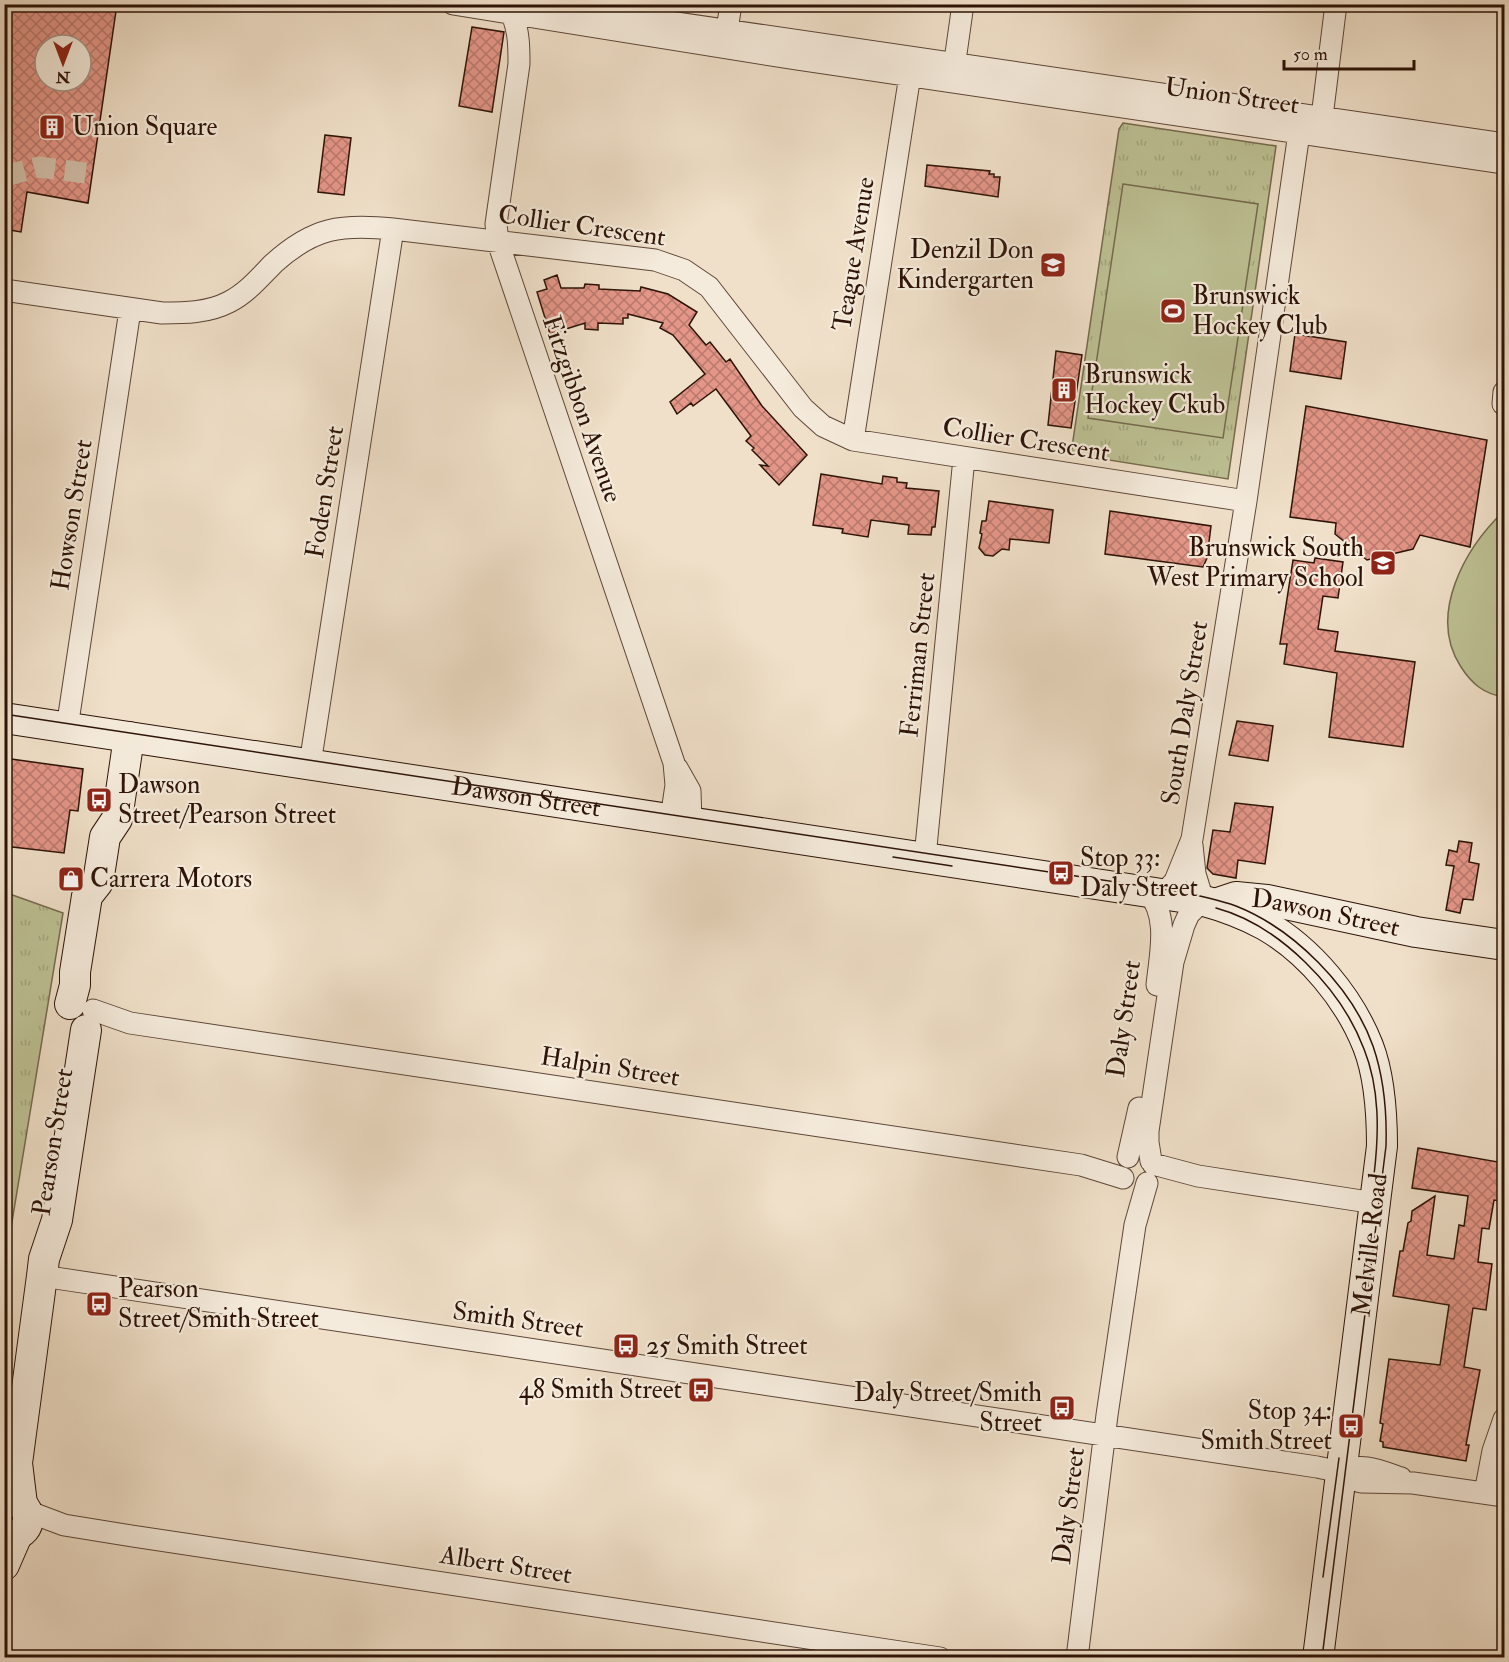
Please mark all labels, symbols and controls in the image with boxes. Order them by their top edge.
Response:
north arrow [33,33,93,93]
scale bar [1284,33,1414,71]
text: 50 m [1293,43,1328,66]
text: N [55,67,71,87]
street label: Union Street [1163,71,1301,121]
place label: Union Square [72,111,218,143]
building icon: Union Square [37,112,67,142]
street label: Teague Avenue [826,175,882,333]
street label: Collier Crescent [496,198,668,254]
place label: Denzil Don Kindergarten [896,234,1034,296]
school or university icon: Denzil Don Kindergarten [1038,250,1068,280]
place label: Brunswick Hockey Club [1192,280,1328,342]
sports icon: Brunswick Hockey Club [1158,296,1188,326]
street label: Fitzgibbon Avenue [535,311,629,507]
place label: Brunswick Hockey Ckub [1084,359,1225,421]
building icon: Brunswick Hockey Ckub [1049,375,1079,405]
street label: Collier Crescent [940,411,1112,469]
street label: Foden Street [299,424,351,560]
street label: Howson Street [44,437,100,593]
place label: Brunswick South West Primary School [1146,532,1364,594]
school or university icon: Brunswick South West Primary School [1368,548,1398,578]
street label: Ferriman Street [893,571,943,739]
street label: South Daly Street [1155,619,1215,807]
place label: Dawson Street/Pearson Street [118,769,336,831]
street label: Dawson Street [449,770,603,825]
bus stop icon: Dawson Street/Pearson Street [84,785,114,815]
place label: Stop 33: Daly Street [1080,842,1198,904]
bus stop icon: Stop 33: Daly Street [1046,858,1076,888]
place label: Carrera Motors [90,863,252,895]
shop icon: Carrera Motors [56,864,86,894]
street label: Dawson Street [1250,883,1403,944]
street label: Daly Street [1100,958,1148,1080]
street label: Halpin Street [538,1040,682,1095]
street label: Pearson Street [26,1066,80,1218]
street label: Melville Road [1345,1171,1395,1319]
place label: Pearson Street/Smith Street [118,1273,319,1335]
bus stop icon: Pearson Street/Smith Street [84,1289,114,1319]
street label: Smith Street [451,1295,585,1345]
place label: 25 Smith Street [646,1330,808,1362]
bus stop icon: 25 Smith Street [611,1331,641,1361]
place label: 48 Smith Street [519,1374,682,1406]
bus stop icon: 48 Smith Street [686,1375,716,1405]
place label: Daly Street/Smith Street [854,1377,1042,1439]
bus stop icon: Daly Street/Smith Street [1047,1393,1077,1423]
place label: Stop 34: Smith Street [1200,1395,1332,1457]
bus stop icon: Stop 34: Smith Street [1336,1411,1366,1441]
street label: Daly Street [1046,1445,1092,1567]
street label: Albert Street [437,1539,574,1591]

